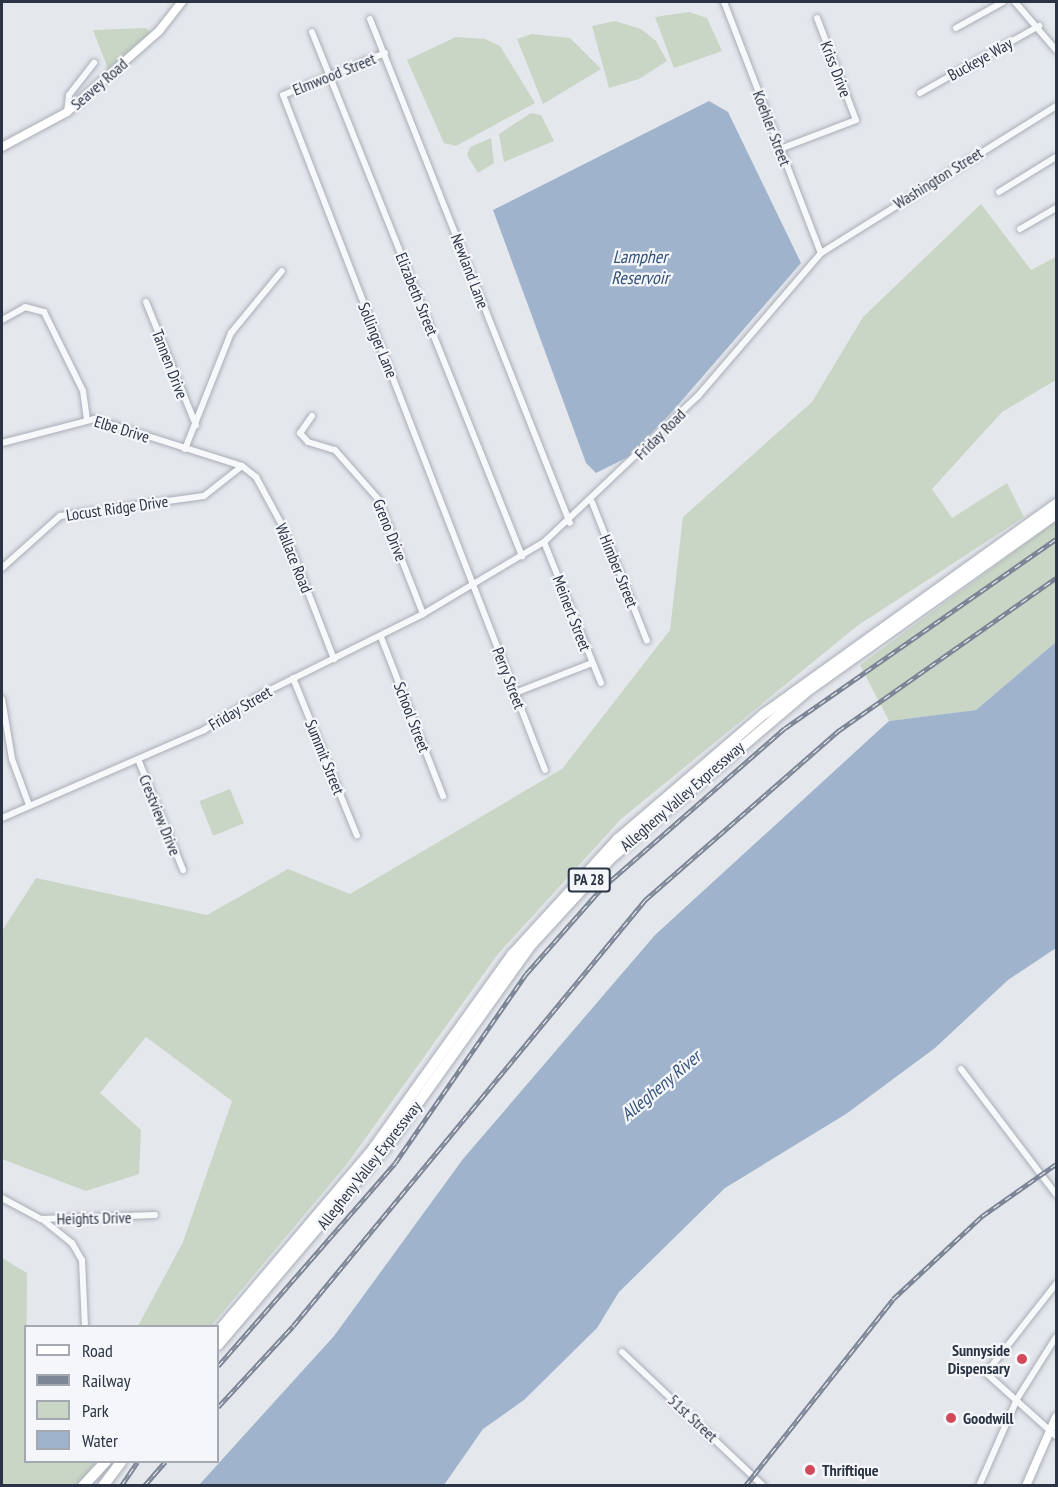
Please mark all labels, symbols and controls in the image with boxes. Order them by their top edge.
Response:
street label: Buckeye Way [944,33,1016,85]
street label: Kriss Drive [817,38,855,100]
street label: Elmwood Street [290,49,378,99]
street label: Seavey Road [67,54,131,114]
street label: Koehler Street [749,88,795,168]
street label: Washington Street [890,143,986,213]
street label: Newland Lane [447,231,493,311]
water label: Lampher Reservoir [611,247,669,290]
street label: Elizabeth Street [392,250,442,338]
street label: Sollinger Lane [354,300,402,380]
street label: Tannen Drive [148,327,192,401]
street label: Friday Road [630,404,690,464]
street label: Elbe Drive [92,412,152,446]
street label: Locust Ridge Drive [65,491,169,525]
street label: Greno Drive [369,496,411,564]
street label: Wallace Road [271,520,317,596]
street label: Himber Street [596,532,642,610]
street label: Meinert Street [549,572,595,654]
street label: Perry Street [488,644,530,712]
street label: School Street [390,679,434,755]
street label: Friday Street [205,682,275,734]
street label: Summit Street [301,717,349,797]
street label: Allegheny Valley Expressway [616,737,748,855]
street label: Crestview Drive [135,772,185,858]
road number: PA 28 [566,868,612,892]
water label: Allegheny River [617,1046,705,1126]
street label: Allegheny Valley Expressway [313,1096,425,1234]
street label: Heights Drive [56,1208,132,1228]
legend [24,1325,219,1463]
text: Road [82,1339,113,1362]
place label: Sunnyside Dispensary [948,1340,1010,1378]
marker: Sunnyside Dispensary [1015,1352,1029,1366]
text: Railway [82,1369,131,1392]
street label: 51st Street [664,1390,722,1446]
text: Park [82,1399,109,1422]
place label: Goodwill [963,1408,1013,1428]
marker: Goodwill [944,1411,958,1425]
text: Water [82,1429,118,1452]
place label: Thriftique [822,1460,879,1480]
marker: Thriftique [803,1463,817,1477]

